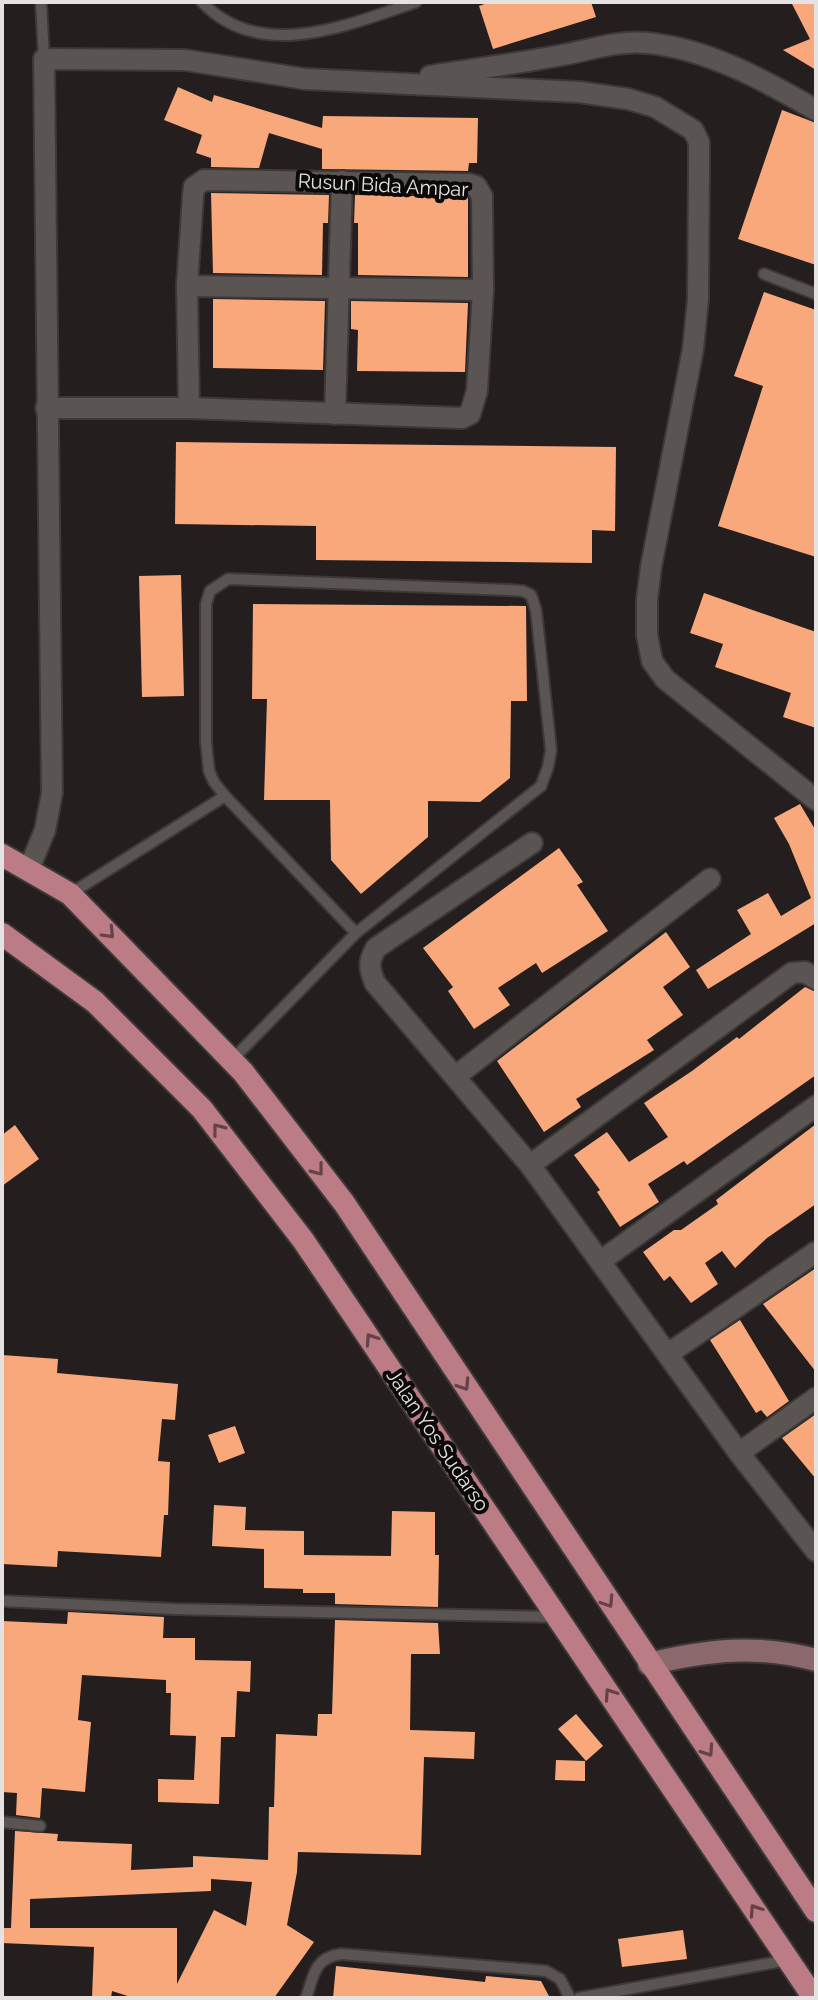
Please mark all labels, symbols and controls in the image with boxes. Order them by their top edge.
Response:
street label: Rusun Bida Ampar [297,169,469,201]
one-way arrow [100,924,114,938]
one-way arrow [213,1123,227,1138]
one-way arrow [309,1161,323,1176]
one-way arrow [365,1334,380,1348]
street label: Jalan Yos Sudarso [381,1364,495,1516]
one-way arrow [454,1376,469,1390]
one-way arrow [598,1593,613,1607]
one-way arrow [605,1688,620,1703]
one-way arrow [698,1743,713,1757]
one-way arrow [749,1904,764,1919]

